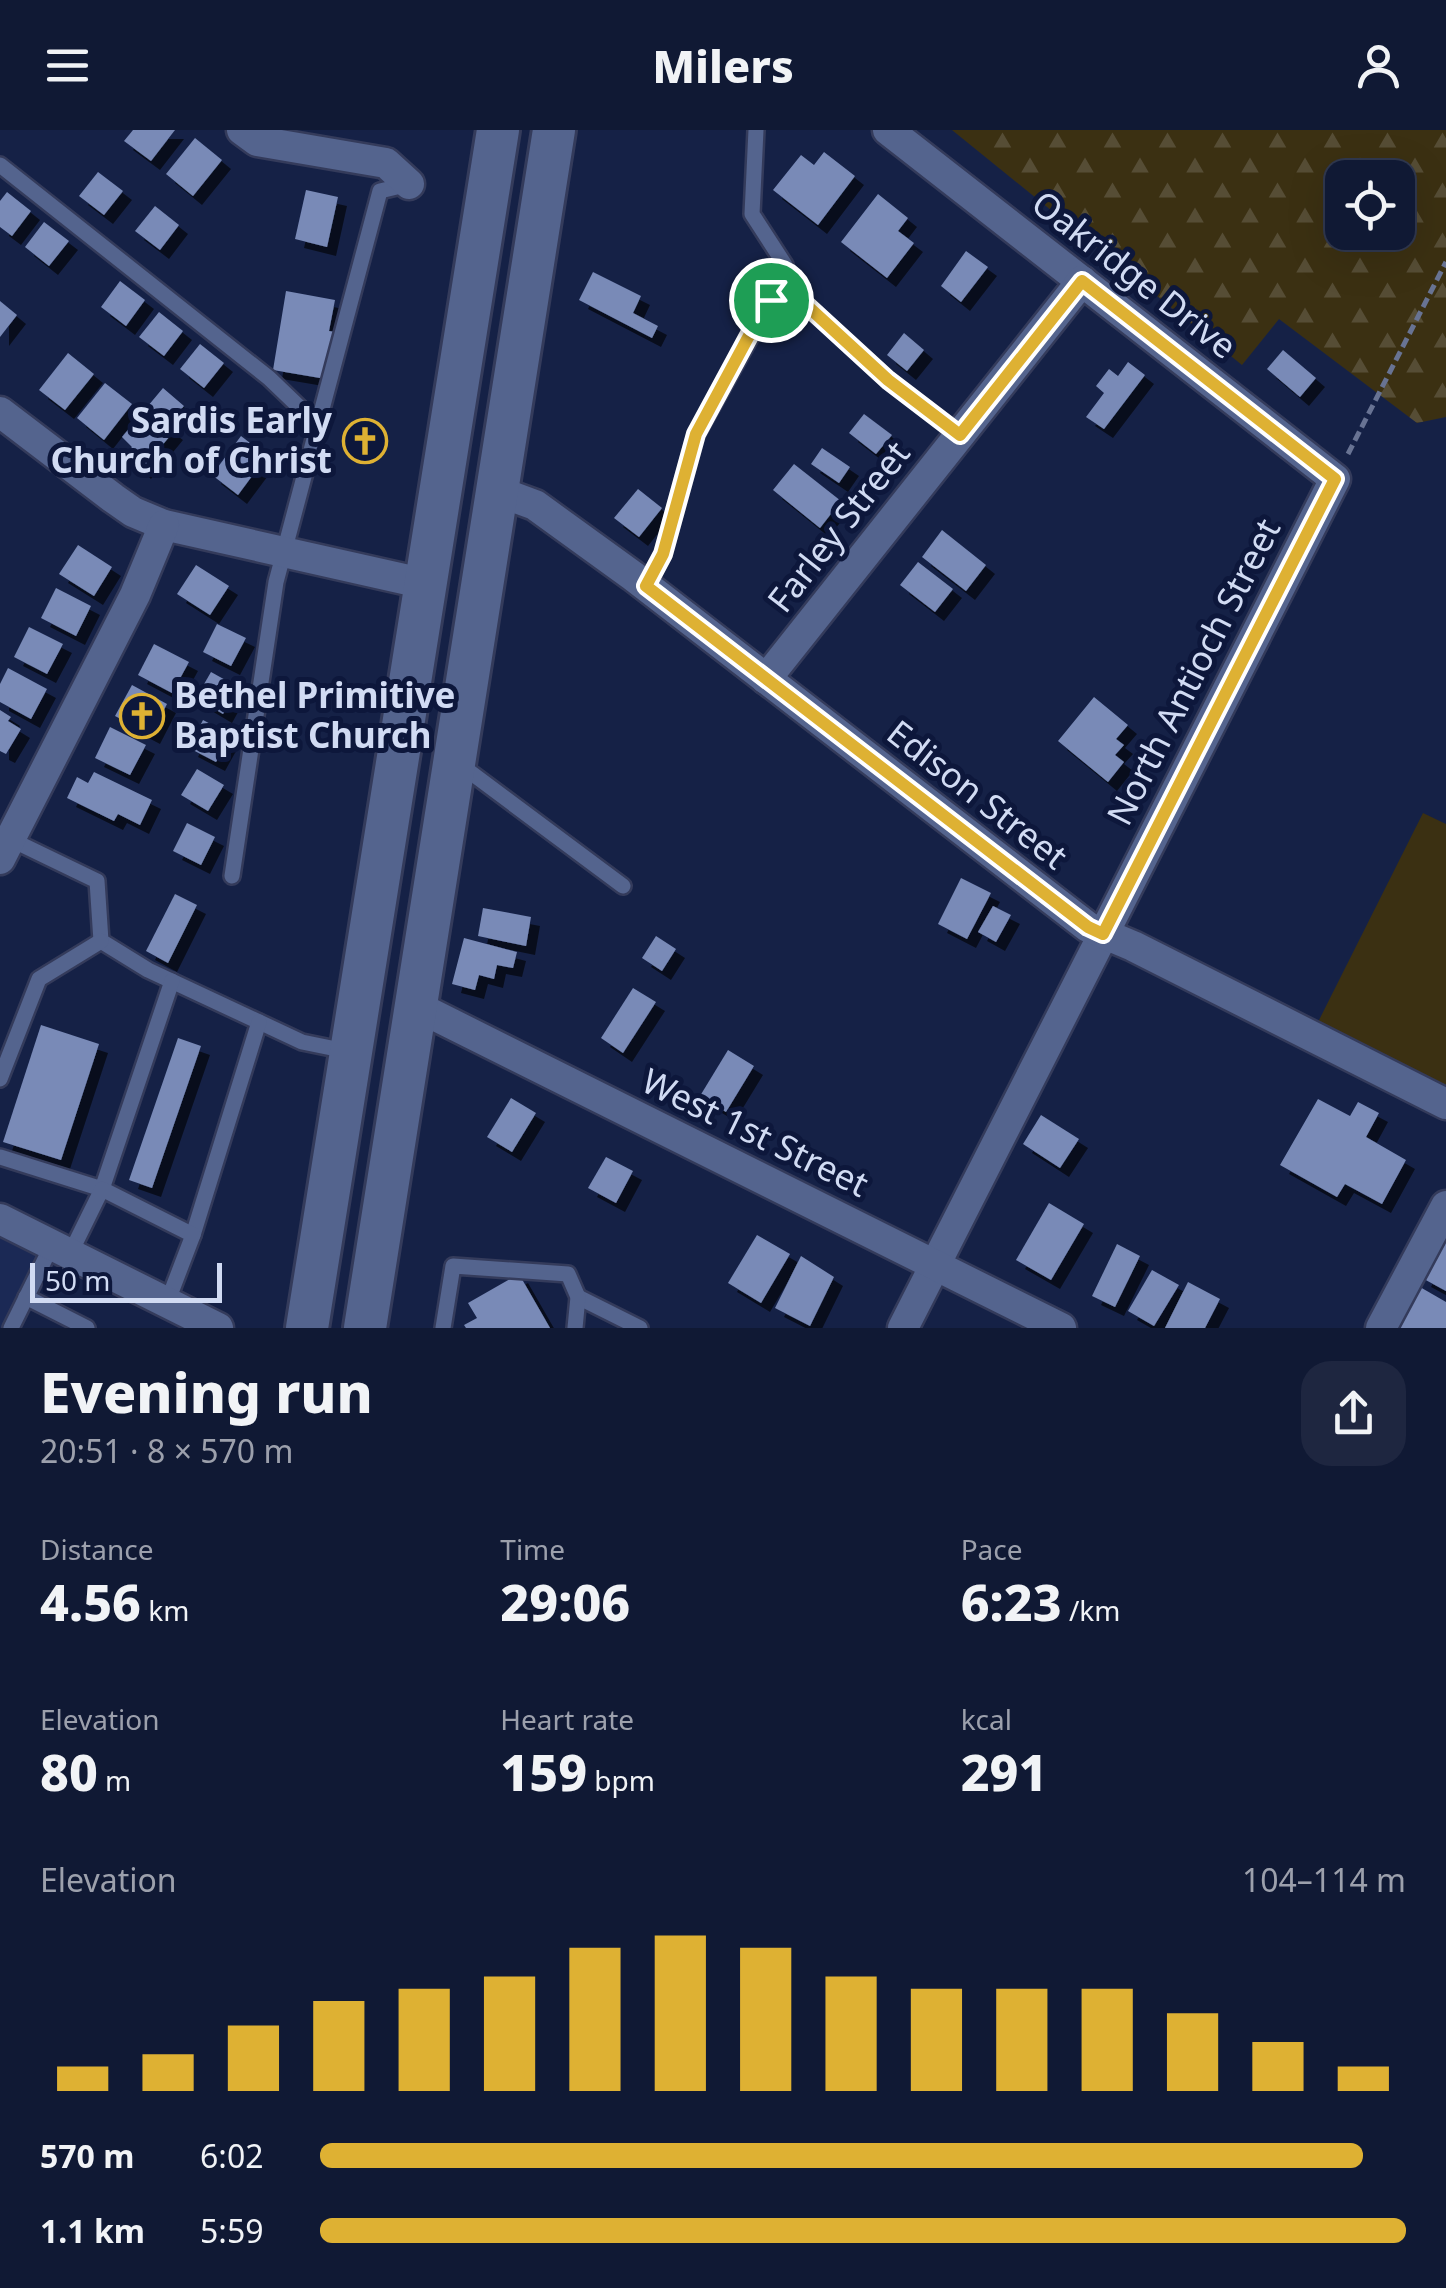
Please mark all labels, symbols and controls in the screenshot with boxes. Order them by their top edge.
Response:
text: Milers [652,35,794,96]
icon: menu [40,38,95,93]
icon: person [1351,38,1406,93]
map controls [1325,160,1415,250]
button: locate [1325,160,1415,250]
street label: Oakridge Drive [1023,179,1247,369]
pin [729,258,814,343]
icon: arrive [744,273,799,328]
place label: Sardis Early Church of Christ [51,396,332,483]
church icon: Sardis Early Church of Christ [342,418,388,464]
street label: Farley Street [756,431,919,621]
street label: North Antioch Street [1095,510,1290,832]
place label: Bethel Primitive Baptist Church [174,671,456,758]
church icon: Bethel Primitive Baptist Church [119,693,165,739]
street label: Edison Street [878,709,1078,879]
street label: West 1st Street [635,1057,877,1207]
scale bar [30,1258,222,1302]
text: 50 m [45,1261,111,1299]
text: Evening run [40,1354,373,1429]
button: share [1301,1361,1406,1466]
text: 20:51 · 8 × 570 m [40,1429,293,1472]
text: Distance [40,1530,153,1568]
text: Time [500,1530,565,1568]
text: Pace [961,1530,1023,1568]
text: 4.56 [40,1568,141,1636]
text: 29:06 [500,1568,630,1636]
text: 6:23 [961,1568,1062,1636]
text: km [141,1591,189,1629]
text: /km [1062,1591,1120,1629]
text: Elevation [40,1700,160,1738]
text: Heart rate [500,1700,634,1738]
text: kcal [961,1700,1012,1738]
text: 80 [40,1738,98,1806]
text: 159 [500,1738,587,1806]
text: 291 [961,1738,1047,1806]
text: m [98,1761,131,1799]
text: bpm [587,1761,655,1799]
text: Elevation [40,1858,177,1901]
text: 104–114 m [1242,1858,1406,1901]
text: 570 m [40,2134,134,2177]
text: 6:02 [200,2134,264,2177]
text: 1.1 km [40,2209,145,2252]
text: 5:59 [200,2209,264,2252]

